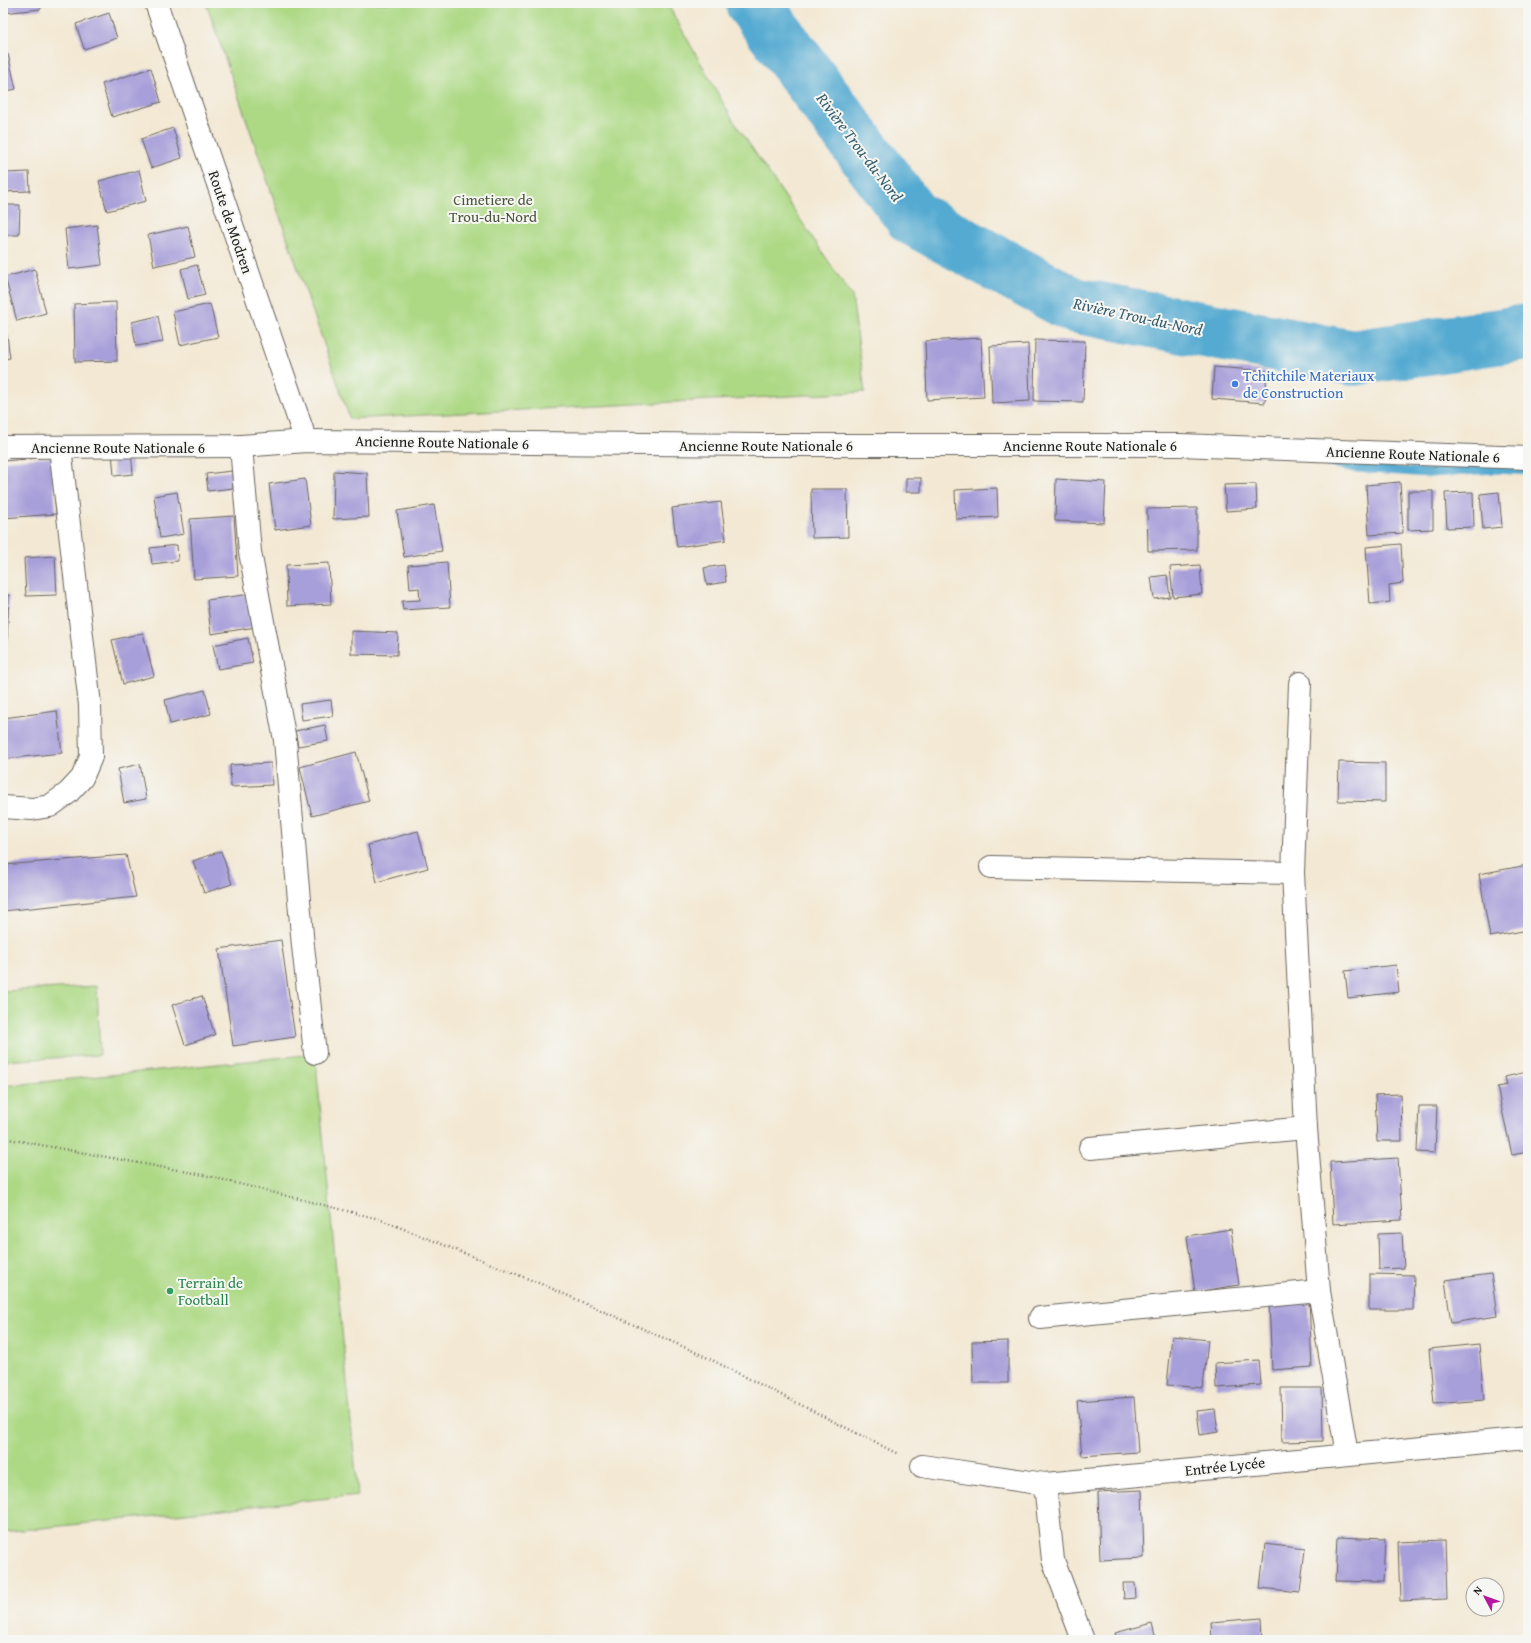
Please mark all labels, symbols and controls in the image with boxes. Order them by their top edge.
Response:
water label: Rivière Trou-du-Nord [810,87,909,207]
street label: Route de Modren [204,168,259,277]
park label: Cimetiere de Trou-du-Nord [449,189,537,227]
water label: Rivière Trou-du-Nord [1070,290,1205,341]
place label: Tchitchile Materiaux de Construction [1243,365,1375,403]
marker: Tchitchile Materiaux de Construction [1230,379,1240,389]
street label: Ancienne Route Nationale 6 [355,430,529,454]
street label: Ancienne Route Nationale 6 [679,435,853,456]
street label: Ancienne Route Nationale 6 [1003,435,1177,456]
street label: Ancienne Route Nationale 6 [31,437,205,458]
street label: Ancienne Route Nationale 6 [1326,440,1500,468]
place label: Terrain de Football [178,1272,243,1310]
marker: Terrain de Football [165,1286,175,1296]
street label: Entrée Lycée [1184,1451,1266,1481]
north arrow [1465,1577,1505,1617]
text: N [1469,1582,1486,1598]

